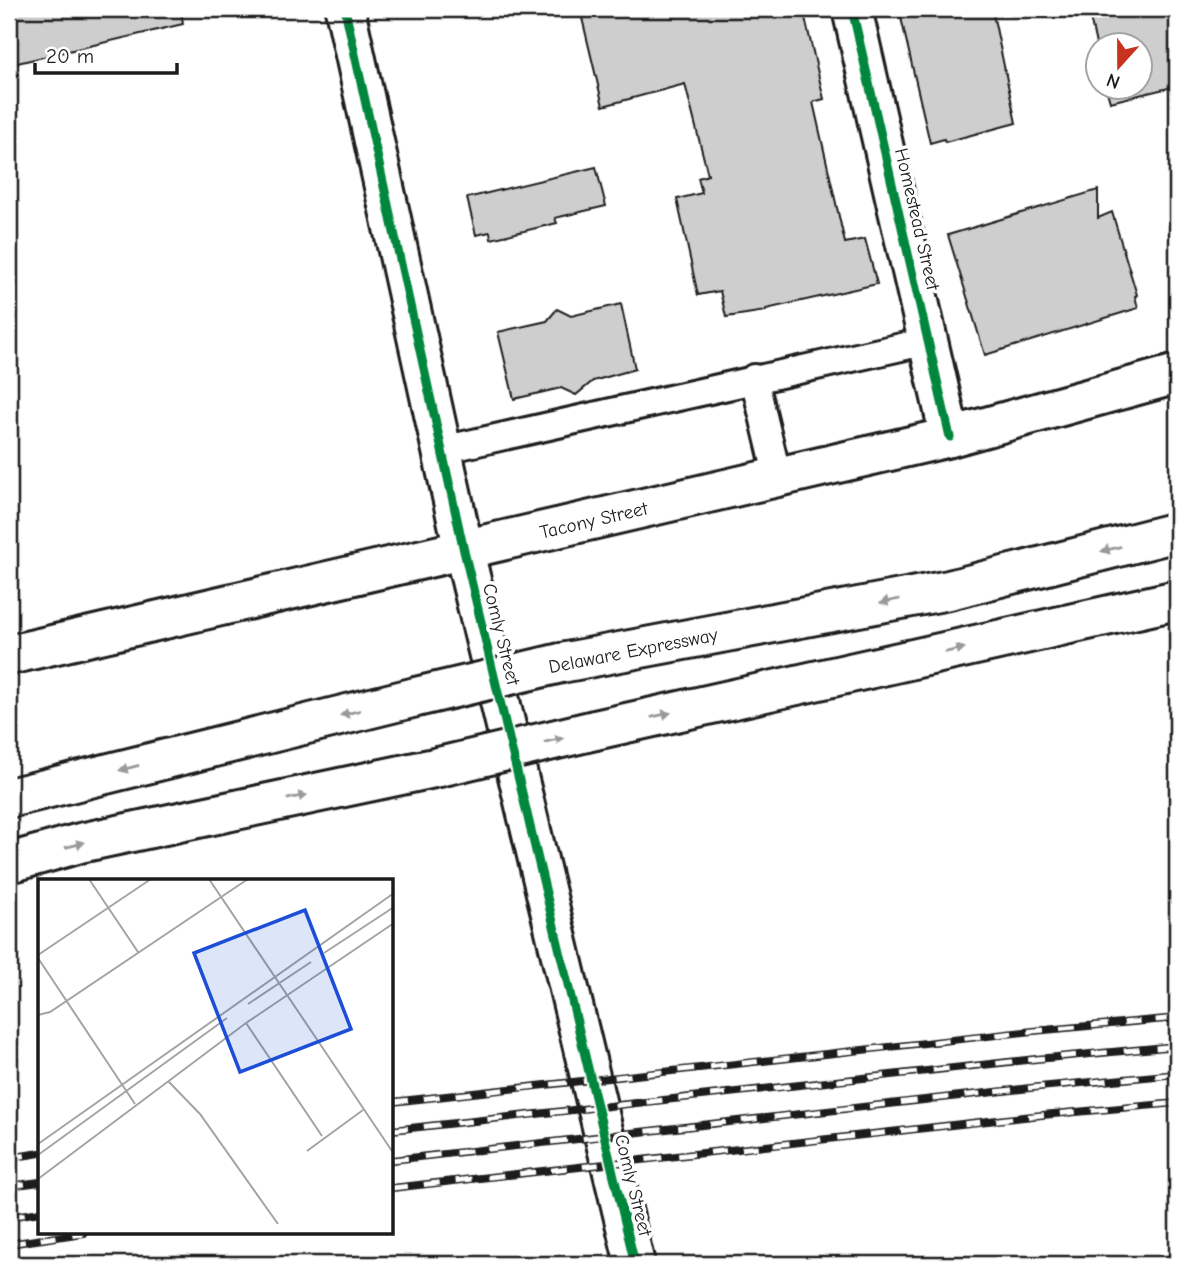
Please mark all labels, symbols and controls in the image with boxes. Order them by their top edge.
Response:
scale bar [35,32,177,76]
north arrow [1084,32,1154,102]
text: 20 m [46,44,94,68]
text: N [1104,68,1123,93]
street label: Homestead Street [890,146,944,293]
street label: Tacony Street [538,497,650,544]
one-way arrow [1100,544,1122,555]
street label: Comly Street [478,581,524,688]
one-way arrow [879,596,901,607]
street label: Delaware Expressway [547,624,720,678]
one-way arrow [944,644,966,655]
one-way arrow [339,708,361,719]
one-way arrow [650,710,672,721]
one-way arrow [543,734,565,745]
one-way arrow [118,763,140,774]
one-way arrow [286,792,308,803]
one-way arrow [64,839,86,850]
inset map [38,879,394,1234]
street label: Comly Street [610,1132,656,1239]

